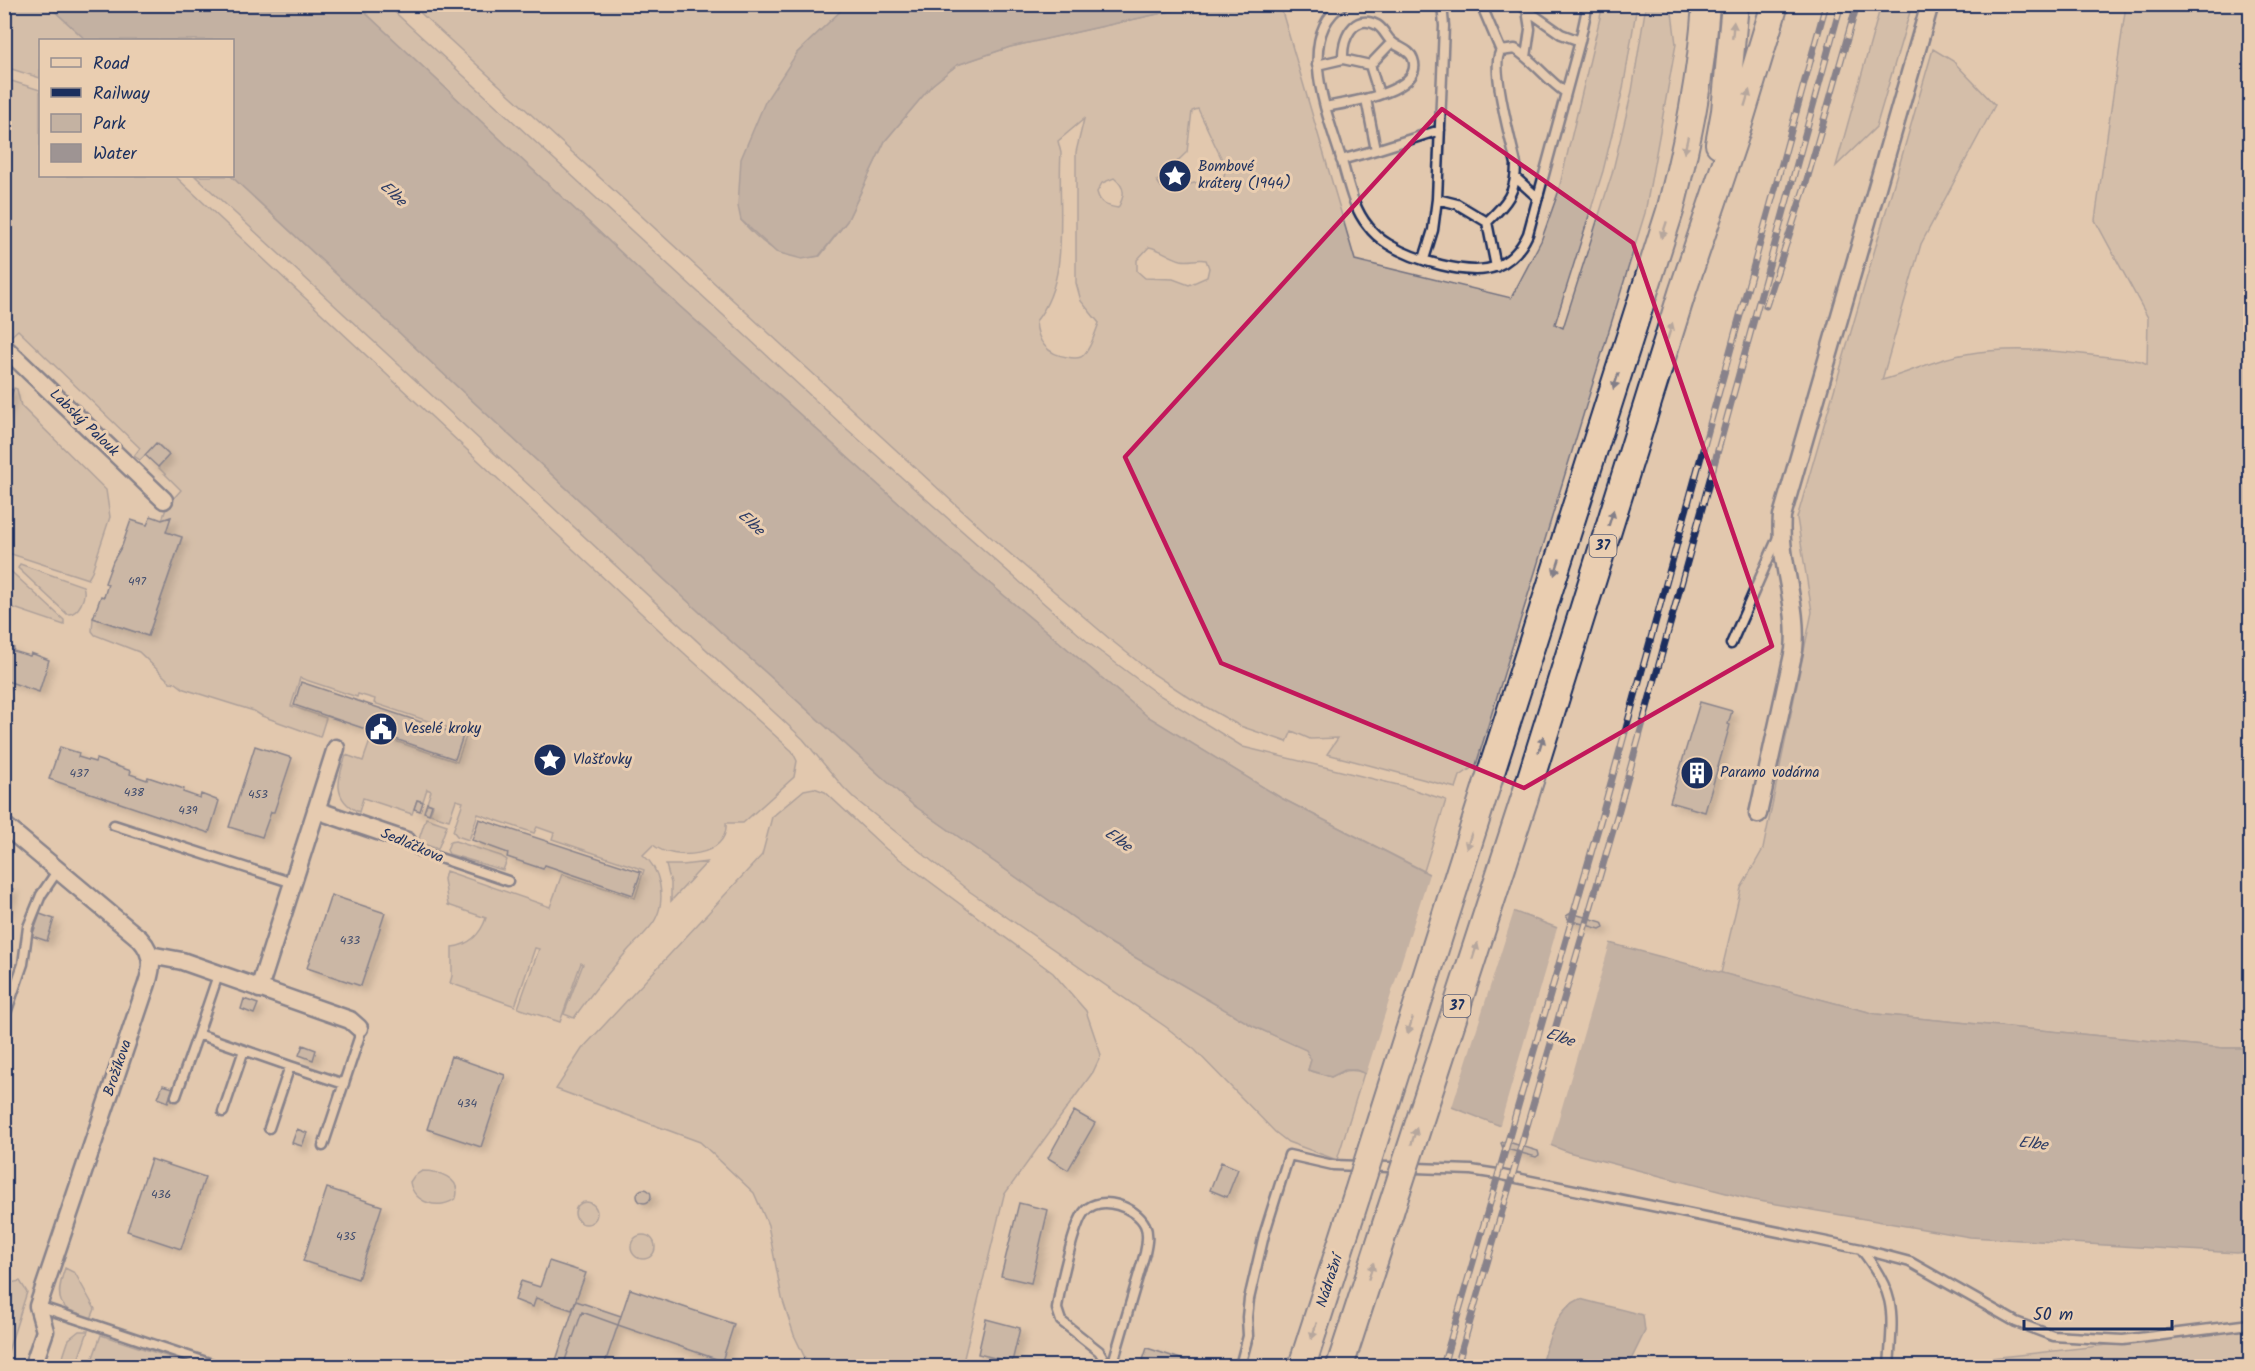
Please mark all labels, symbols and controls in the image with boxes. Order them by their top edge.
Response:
one-way arrow [1728,20,1738,39]
legend [39,39,234,177]
text: Road [93,50,130,79]
text: Railway [93,80,150,109]
one-way arrow [1743,89,1752,107]
text: Park [93,110,126,139]
one-way arrow [1681,136,1691,155]
text: Water [93,140,138,169]
place label: Bombové krátery (1944) [1198,155,1291,196]
place icon: Bombové krátery (1944) [1157,158,1193,194]
water label: Elbe [374,175,413,214]
one-way arrow [1659,221,1668,239]
one-way arrow [1665,322,1675,340]
one-way arrow [1611,372,1620,390]
street label: Labský Palouk [43,383,125,463]
water label: Elbe [732,504,771,543]
one-way arrow [1607,509,1617,527]
road number: 37 [1590,535,1616,557]
one-way arrow [1551,558,1561,576]
house number: 497 [128,572,146,591]
public building icon: Veselé kroky [363,711,399,747]
place label: Veselé kroky [404,717,482,741]
one-way arrow [1537,735,1546,753]
place icon: Vlašťovky [532,742,568,778]
place label: Vlašťovky [573,748,633,772]
building icon: Paramo vodárna [1679,755,1715,791]
place label: Paramo vodárna [1720,761,1820,785]
house number: 437 [70,764,89,783]
house number: 438 [124,783,145,802]
house number: 453 [248,785,268,804]
house number: 439 [178,801,198,820]
water label: Elbe [1099,821,1138,860]
street label: Sedláčkova [377,822,447,870]
one-way arrow [1464,832,1473,850]
house number: 433 [340,931,360,950]
one-way arrow [1470,942,1480,960]
road number: 37 [1444,995,1470,1017]
one-way arrow [1405,1017,1415,1035]
water label: Elbe [1542,1022,1579,1055]
street label: Brožíkova [97,1036,139,1100]
house number: 434 [457,1094,477,1113]
one-way arrow [1410,1127,1420,1145]
water label: Elbe [2017,1130,2051,1158]
house number: 436 [151,1185,171,1204]
house number: 435 [336,1227,358,1246]
street label: Nádražní [1310,1249,1351,1311]
one-way arrow [1367,1262,1376,1280]
scale bar [2024,1293,2172,1331]
text: 50 m [2033,1301,2073,1330]
one-way arrow [1309,1322,1318,1340]

